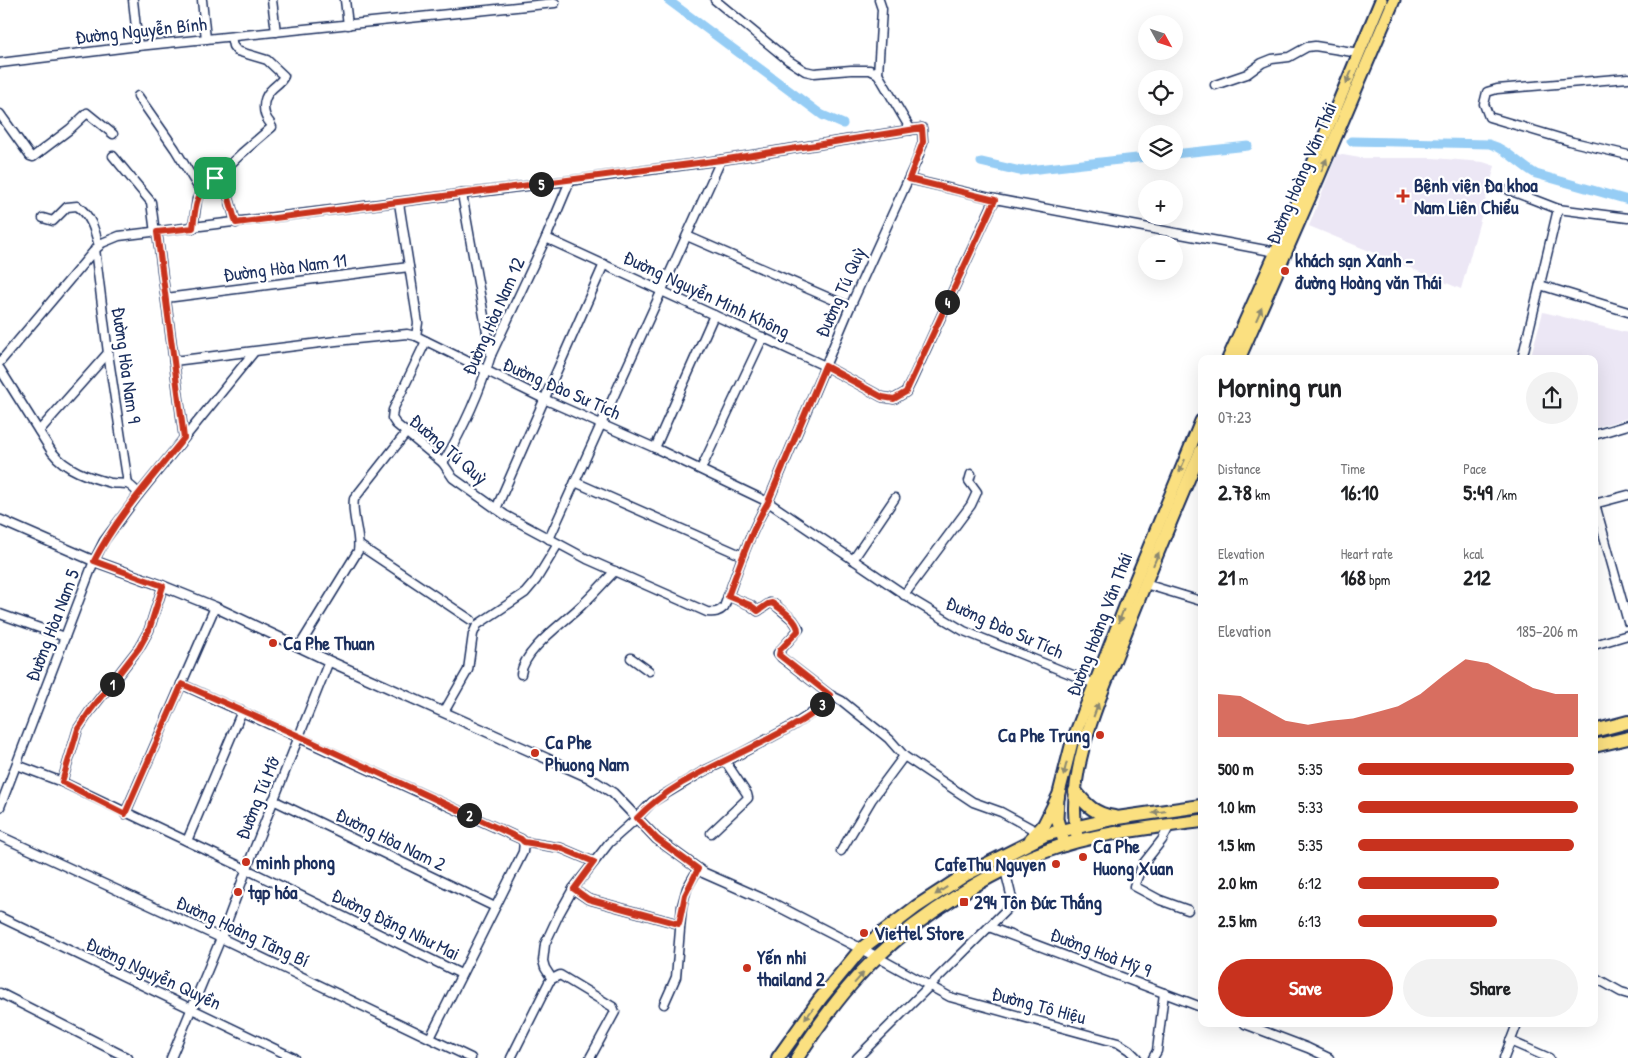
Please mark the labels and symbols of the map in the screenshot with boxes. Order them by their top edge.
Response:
street label: Đường Nguyễn Bính [74,10,208,50]
north arrow [1138,15,1182,60]
one-way arrow [1344,70,1352,84]
street label: Đường Hoàng Văn Thái [1259,98,1343,248]
pin [194,157,236,199]
one-way arrow [1320,158,1328,172]
pin: 5 [528,172,554,196]
place label: Bệnh viện Đa khoa Nam Liên Chiểu [1414,172,1538,220]
marker: Bệnh viện Đa khoa Nam Liên Chiểu [1396,189,1410,203]
street label: Đường Tú Quỳ [809,243,871,341]
street label: Đường Nguyễn Minh Không [619,244,795,344]
street label: Đường Hòa Nam 11 [222,247,348,287]
place label: khách sạn Xanh - đường Hoàng văn Thái [1295,247,1442,296]
street label: Đường Hòa Nam 12 [455,253,531,379]
marker: khách sạn Xanh - đường Hoàng văn Thái [1279,265,1291,277]
pin: 4 [934,290,960,314]
street label: Đường Hòa Nam 9 [106,305,148,425]
one-way arrow [1255,307,1263,321]
street label: Đường Đào Sư Tích [499,350,625,426]
street label: Đường Tú Quỳ [404,408,494,490]
one-way arrow [1178,459,1186,473]
street label: Đường Hoàng Văn Thái [1060,548,1138,700]
one-way arrow [1152,552,1160,566]
street label: Đường Hòa Nam 5 [19,565,85,685]
street label: Đường Đào Sư Tích [942,589,1068,665]
one-way arrow [1117,609,1124,624]
place label: Ca Phe Thuan [283,630,375,656]
marker: Ca Phe Thuan [267,637,279,649]
pin: 1 [100,672,124,696]
pin: 3 [810,692,834,716]
one-way arrow [1093,703,1100,718]
place label: Ca Phe Trung [998,722,1091,749]
place label: Ca Phe Phuong Nam [545,729,629,778]
marker: Ca Phe Trung [1094,729,1106,741]
marker: Ca Phe Phuong Nam [529,747,541,759]
street label: Đường Tú Mỡ [229,752,286,843]
one-way arrow [1061,761,1069,776]
street label: Đường Hòa Nam 2 [332,801,450,877]
pin: 2 [456,802,482,828]
one-way arrow [1151,808,1167,816]
place label: Ca Phe Huong Xuan [1093,833,1174,882]
place label: minh phong [256,849,335,876]
place label: CafeThu Nguyen [935,851,1046,878]
marker: Ca Phe Huong Xuan [1077,851,1089,863]
marker: minh phong [240,856,252,868]
marker: CafeThu Nguyen [1050,858,1062,870]
place label: tạp hóa [247,879,298,906]
street label: Đường Đặng Như Mai [328,882,464,966]
marker: tạp hóa [232,886,244,898]
one-way arrow [934,886,947,896]
street label: Đường Hoàng Tăng Bí [172,889,314,973]
place label: 294 Tôn Đức Thắng [974,889,1103,916]
marker: 294 Tôn Đức Thắng [958,896,970,908]
place label: Viettel Store [874,920,965,946]
street label: Đường Hoà Mỹ 9 [1047,921,1155,983]
marker: Viettel Store [858,927,870,939]
street label: Đường Nguyễn Quyền [82,930,226,1016]
place label: Yến nhi thailand 2 [756,944,825,992]
marker: Yến nhi thailand 2 [741,962,753,974]
one-way arrow [853,971,864,984]
street label: Đường Tô Hiệu [989,980,1089,1030]
one-way arrow [803,1007,814,1020]

